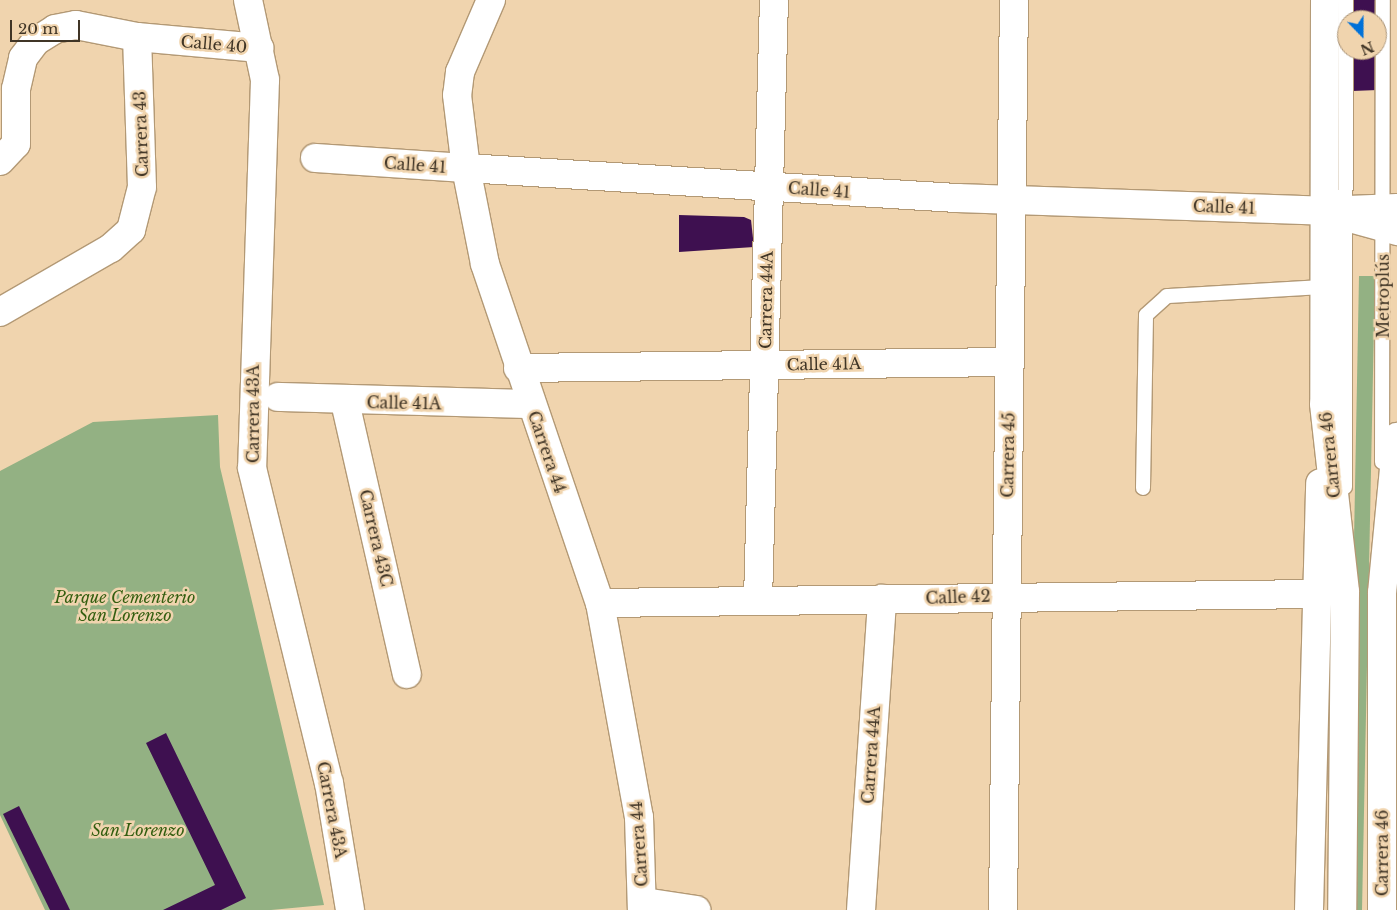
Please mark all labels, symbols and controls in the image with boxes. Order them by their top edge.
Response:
scale bar [12,10,82,42]
north arrow [1337,10,1387,60]
text: 20 m [18,19,58,38]
street label: Calle 40 [180,32,248,56]
text: N [1358,37,1377,59]
street label: Carrera 43 [130,91,152,177]
street label: Calle 41 [383,153,447,177]
street label: Calle 41 [787,178,851,202]
street label: Calle 41 [1193,196,1255,218]
street label: Carrera 44A [756,251,776,349]
street label: Metroplús [1373,254,1393,338]
street label: Calle 41A [786,354,862,374]
street label: Carrera 43A [243,365,263,463]
street label: Calle 41A [366,393,442,413]
street label: Carrera 44 [524,408,570,496]
street label: Carrera 46 [1316,411,1344,499]
street label: Carrera 45 [998,412,1018,498]
street label: Carrera 43C [356,488,396,588]
street label: Calle 42 [925,586,991,608]
park label: Parque Cementerio San Lorenzo [55,587,195,625]
street label: Carrera 44A [858,705,884,805]
street label: Carrera 43A [313,760,351,860]
street label: Carrera 44 [626,801,652,887]
street label: Carrera 46 [1372,810,1392,896]
park label: San Lorenzo [91,820,185,840]

